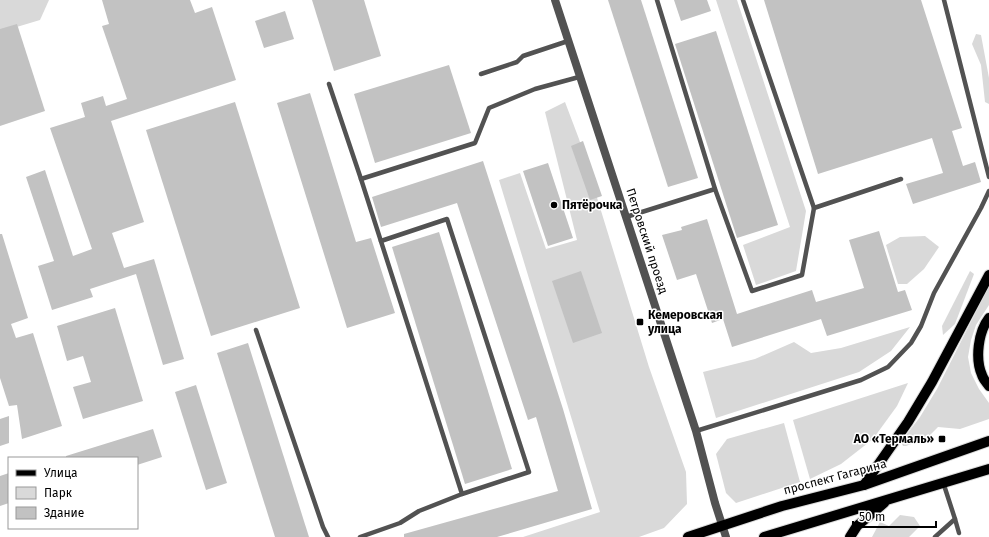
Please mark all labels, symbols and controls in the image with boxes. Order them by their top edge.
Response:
street label: Петровский проезд [623,186,671,296]
place label: Пятёрочка [562,198,623,212]
marker: Пятёрочка [549,200,559,210]
place label: Кемеровская улица [647,308,723,336]
marker: Кемеровская улица [635,317,645,327]
place label: АО «Термаль» [853,432,934,446]
marker: АО «Термаль» [937,434,947,444]
legend [8,457,138,529]
street label: проспект Гагарина [782,457,888,497]
text: Улица [44,466,78,480]
text: Парк [44,486,73,500]
scale bar [853,503,936,529]
text: Здание [44,506,84,520]
text: 50 m [859,510,885,524]

